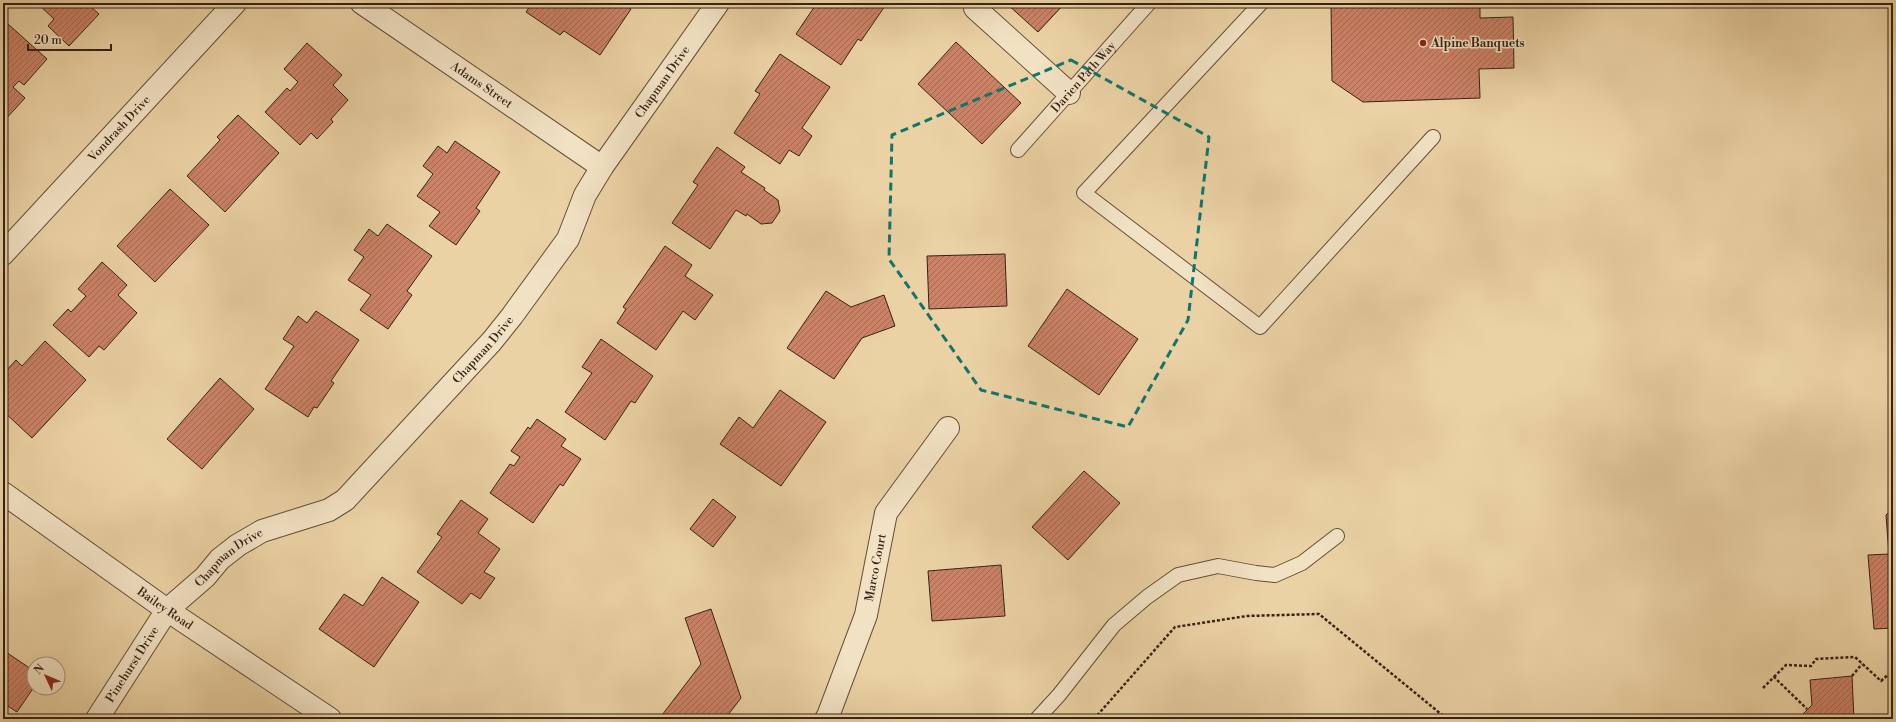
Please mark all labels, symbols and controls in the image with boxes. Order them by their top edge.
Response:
scale bar [28,26,111,52]
text: 20 m [34,33,62,48]
place label: Alpine Banquets [1430,36,1525,51]
street label: Darien Path Way [1048,38,1119,116]
marker: Alpine Banquets [1418,38,1428,48]
street label: Chapman Drive [632,43,693,121]
street label: Adams Street [447,58,516,112]
street label: Vondrash Drive [84,92,154,166]
street label: Chapman Drive [449,313,517,387]
street label: Chapman Drive [192,525,266,591]
street label: Marco Court [862,532,890,603]
street label: Bailey Road [133,584,196,633]
street label: Pinehurst Drive [103,624,162,705]
north arrow [26,656,66,696]
text: N [31,662,48,678]

